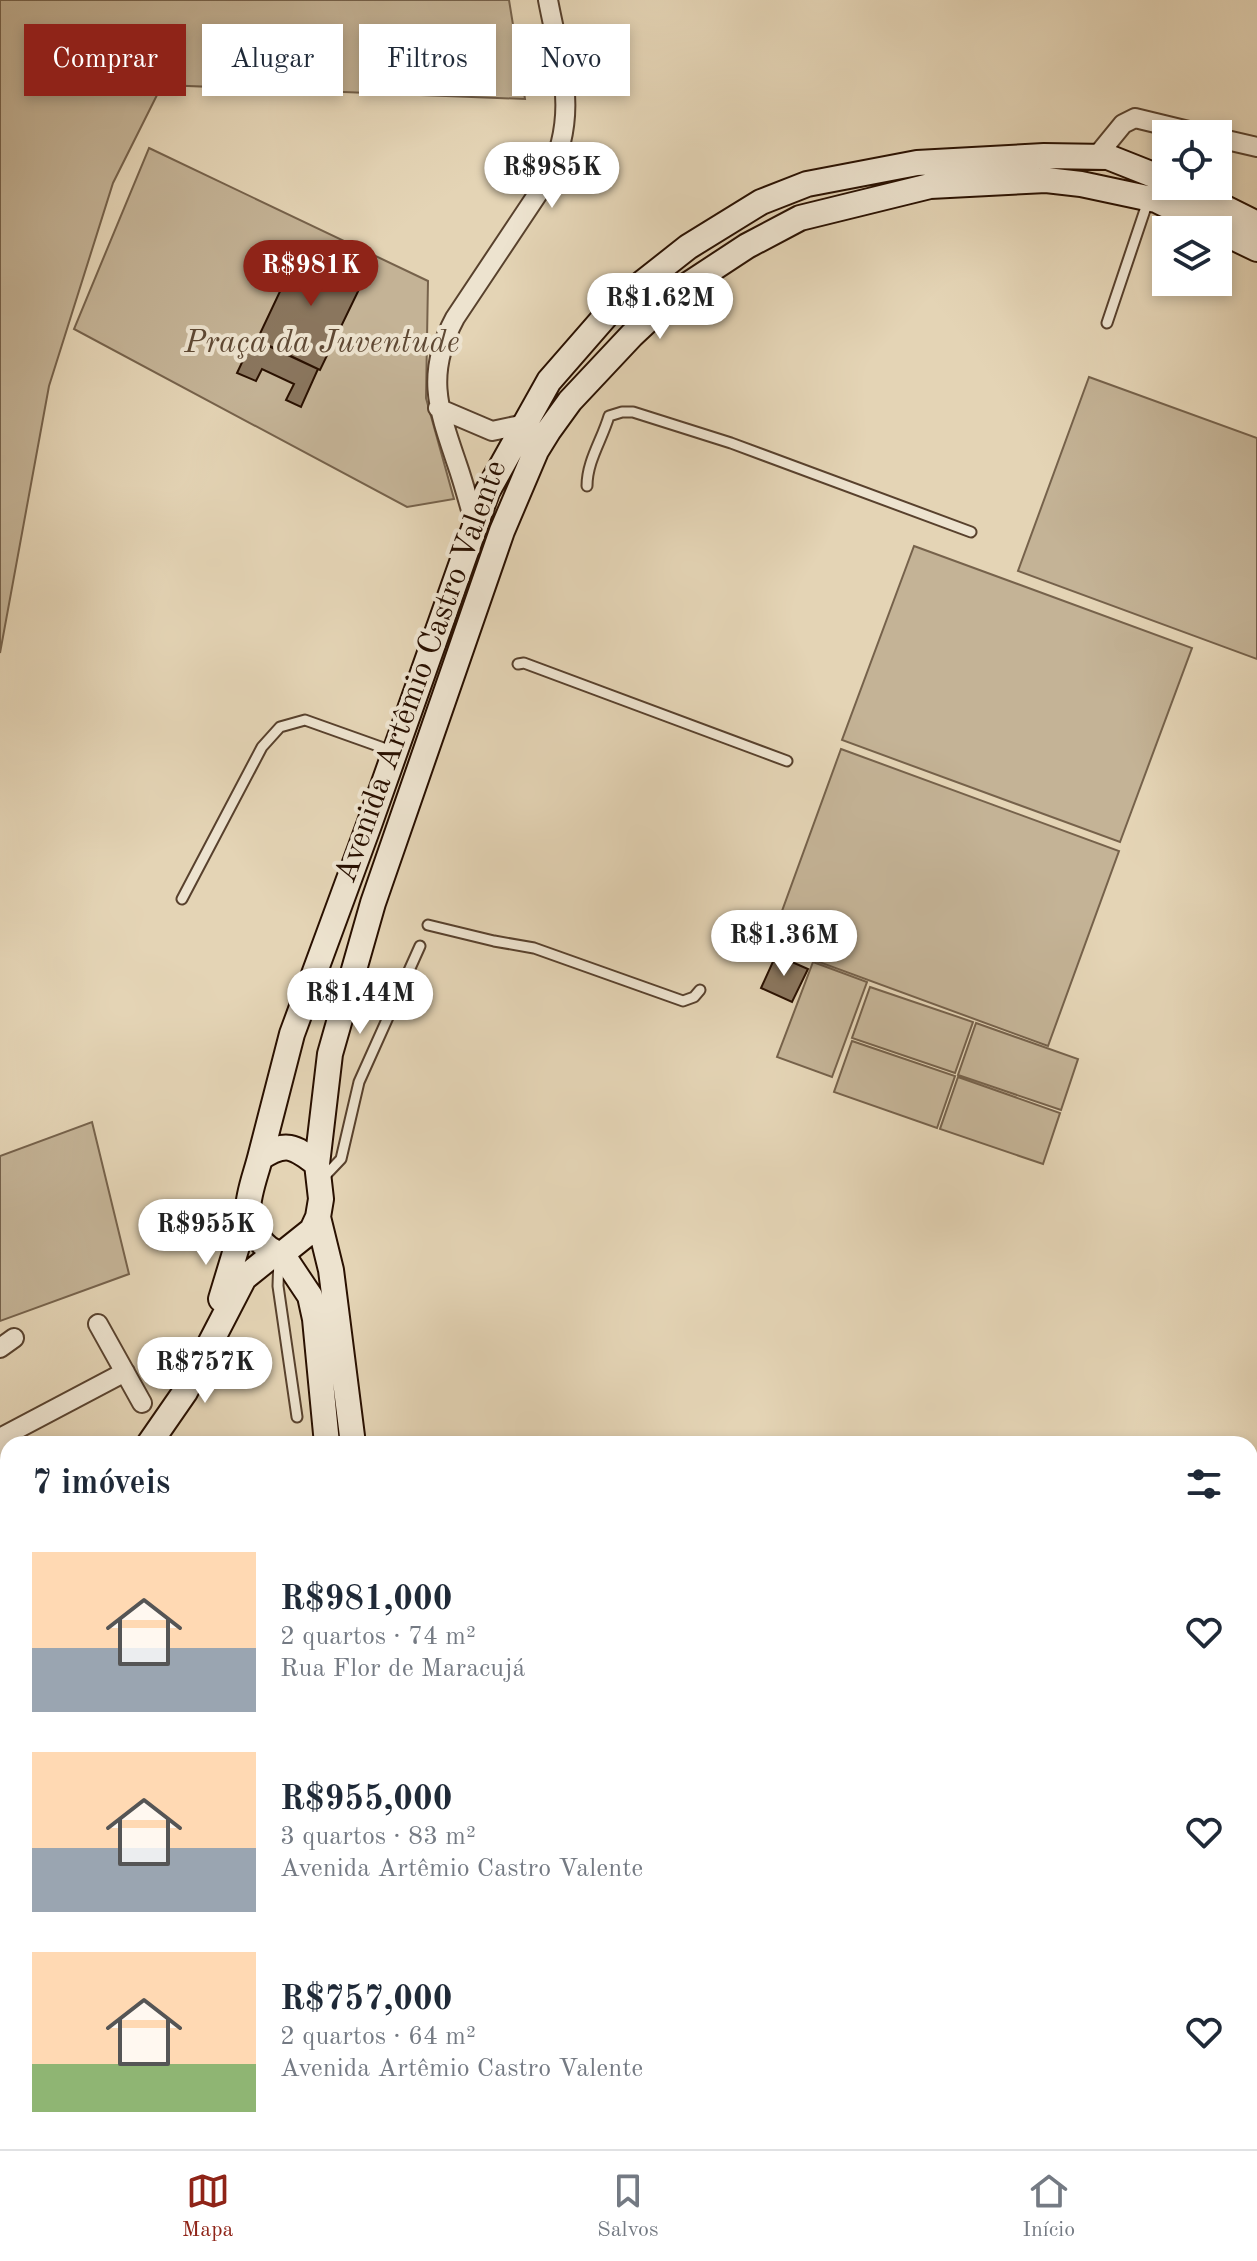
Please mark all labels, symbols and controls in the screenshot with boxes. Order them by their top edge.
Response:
chip: Comprar [24,24,186,96]
chip: Alugar [202,24,343,96]
chip: Filtros [359,24,496,96]
chip: Novo [512,24,630,96]
map controls [1152,120,1232,296]
button: locate [1152,120,1232,200]
pin: R$985K [487,142,617,210]
text: R$985K [502,155,602,181]
button: layers [1152,216,1232,296]
pin: R$981K [246,240,376,308]
text: R$981K [261,253,361,279]
pin: R$1.62M [586,273,734,341]
text: R$1.62M [605,286,715,312]
park label: Praça da Juventude [183,328,460,360]
street label: Avenida Artêmio Castro Valente [331,456,513,888]
pin: R$1.36M [710,910,858,978]
text: R$1.36M [729,923,839,949]
pin: R$1.44M [286,968,434,1036]
text: R$1.44M [305,981,415,1007]
pin: R$955K [141,1199,271,1267]
text: R$955K [156,1212,256,1238]
pin: R$757K [140,1337,270,1405]
text: R$757K [155,1350,255,1376]
icon: filters [1182,1462,1226,1506]
text: 7 imóveis [32,1467,170,1501]
text: R$981,000 [280,1583,452,1617]
icon: home [96,1584,192,1680]
icon: heart [1182,1610,1226,1654]
text: 2 quartos · 74 m² [280,1624,476,1650]
text: Rua Flor de Maracujá [280,1656,525,1682]
text: R$955,000 [280,1783,452,1817]
icon: home [96,1784,192,1880]
icon: heart [1182,1810,1226,1854]
text: 3 quartos · 83 m² [280,1824,476,1850]
text: Avenida Artêmio Castro Valente [280,1856,643,1882]
text: R$757,000 [280,1983,452,2017]
icon: home [96,1984,192,2080]
icon: heart [1182,2010,1226,2054]
text: 2 quartos · 64 m² [280,2024,476,2050]
text: Avenida Artêmio Castro Valente [280,2056,643,2082]
tab: Mapa [182,2169,233,2244]
tab: Salvos [597,2169,659,2244]
tab: Início [1022,2169,1075,2244]

